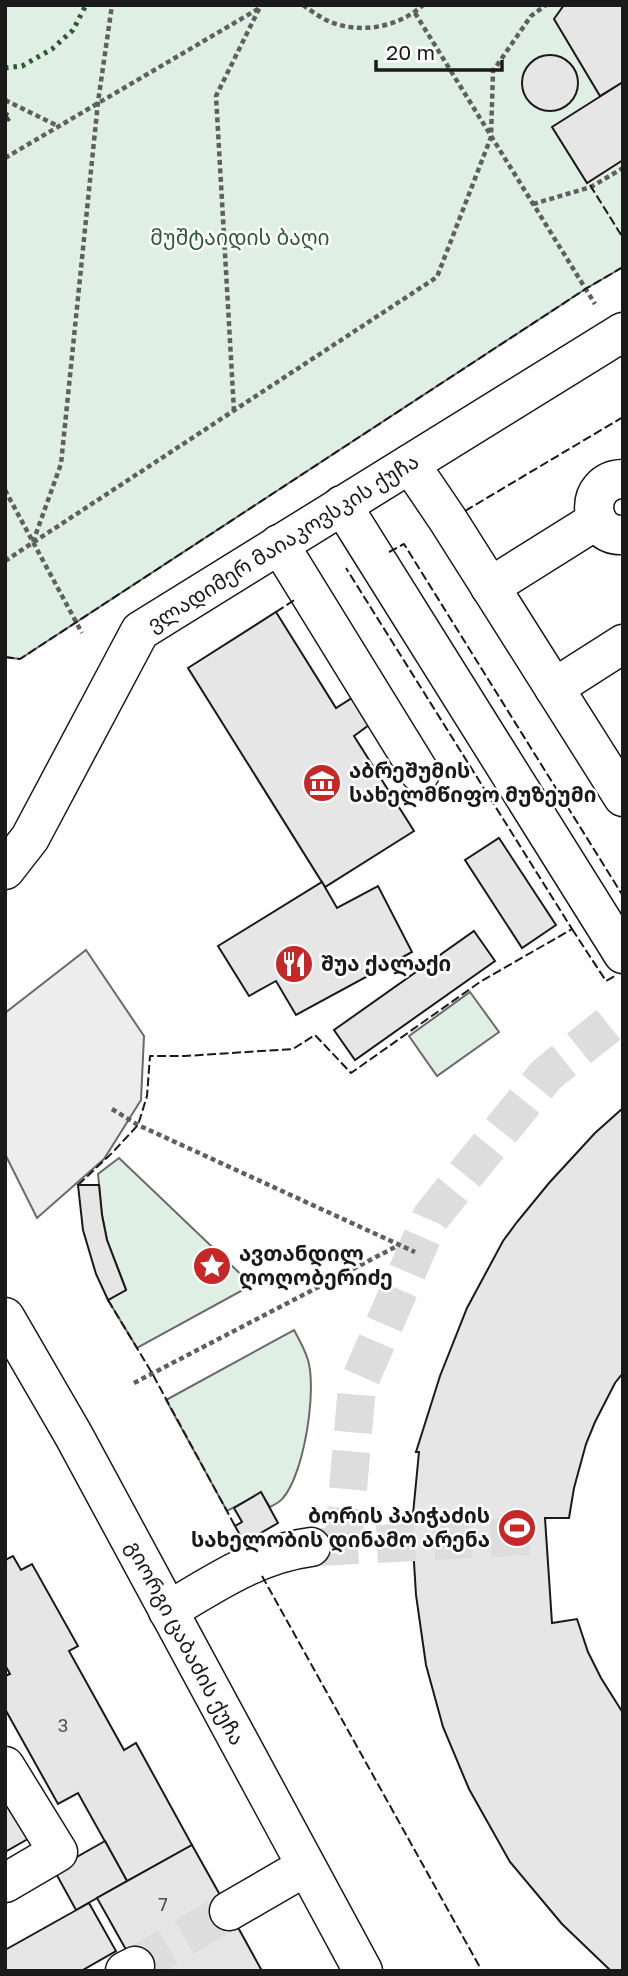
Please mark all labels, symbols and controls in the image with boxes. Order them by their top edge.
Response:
scale bar [376,28,502,72]
text: 20 m [386,39,435,65]
park label: მუშტაიდის ბაღი [150,224,330,251]
street label: ვლადიმერ მაიაკოვსკის ქუჩა [142,448,424,638]
place label: აბრეშუმის სახელმწიფო მუზეუმი [349,757,596,808]
museum icon: აბრეშუმის სახელმწიფო მუზეუმი [301,762,343,804]
restaurant icon: შუა ქალაქი [273,943,315,985]
place label: შუა ქალაქი [321,950,451,977]
place label: ავთანდილ ღოღობერიძე [239,1240,393,1291]
place icon: ავთანდილ ღოღობერიძე [191,1245,233,1287]
place label: ბორის პაიჭაძის სახელობის დინამო არენა [191,1502,490,1553]
sports icon: ბორის პაიჭაძის სახელობის დინამო არენა [496,1507,538,1549]
street label: გიორგი ცაბაძის ქუჩა [121,1536,251,1749]
house number: 3 [58,1714,68,1736]
house number: 7 [158,1893,168,1915]

